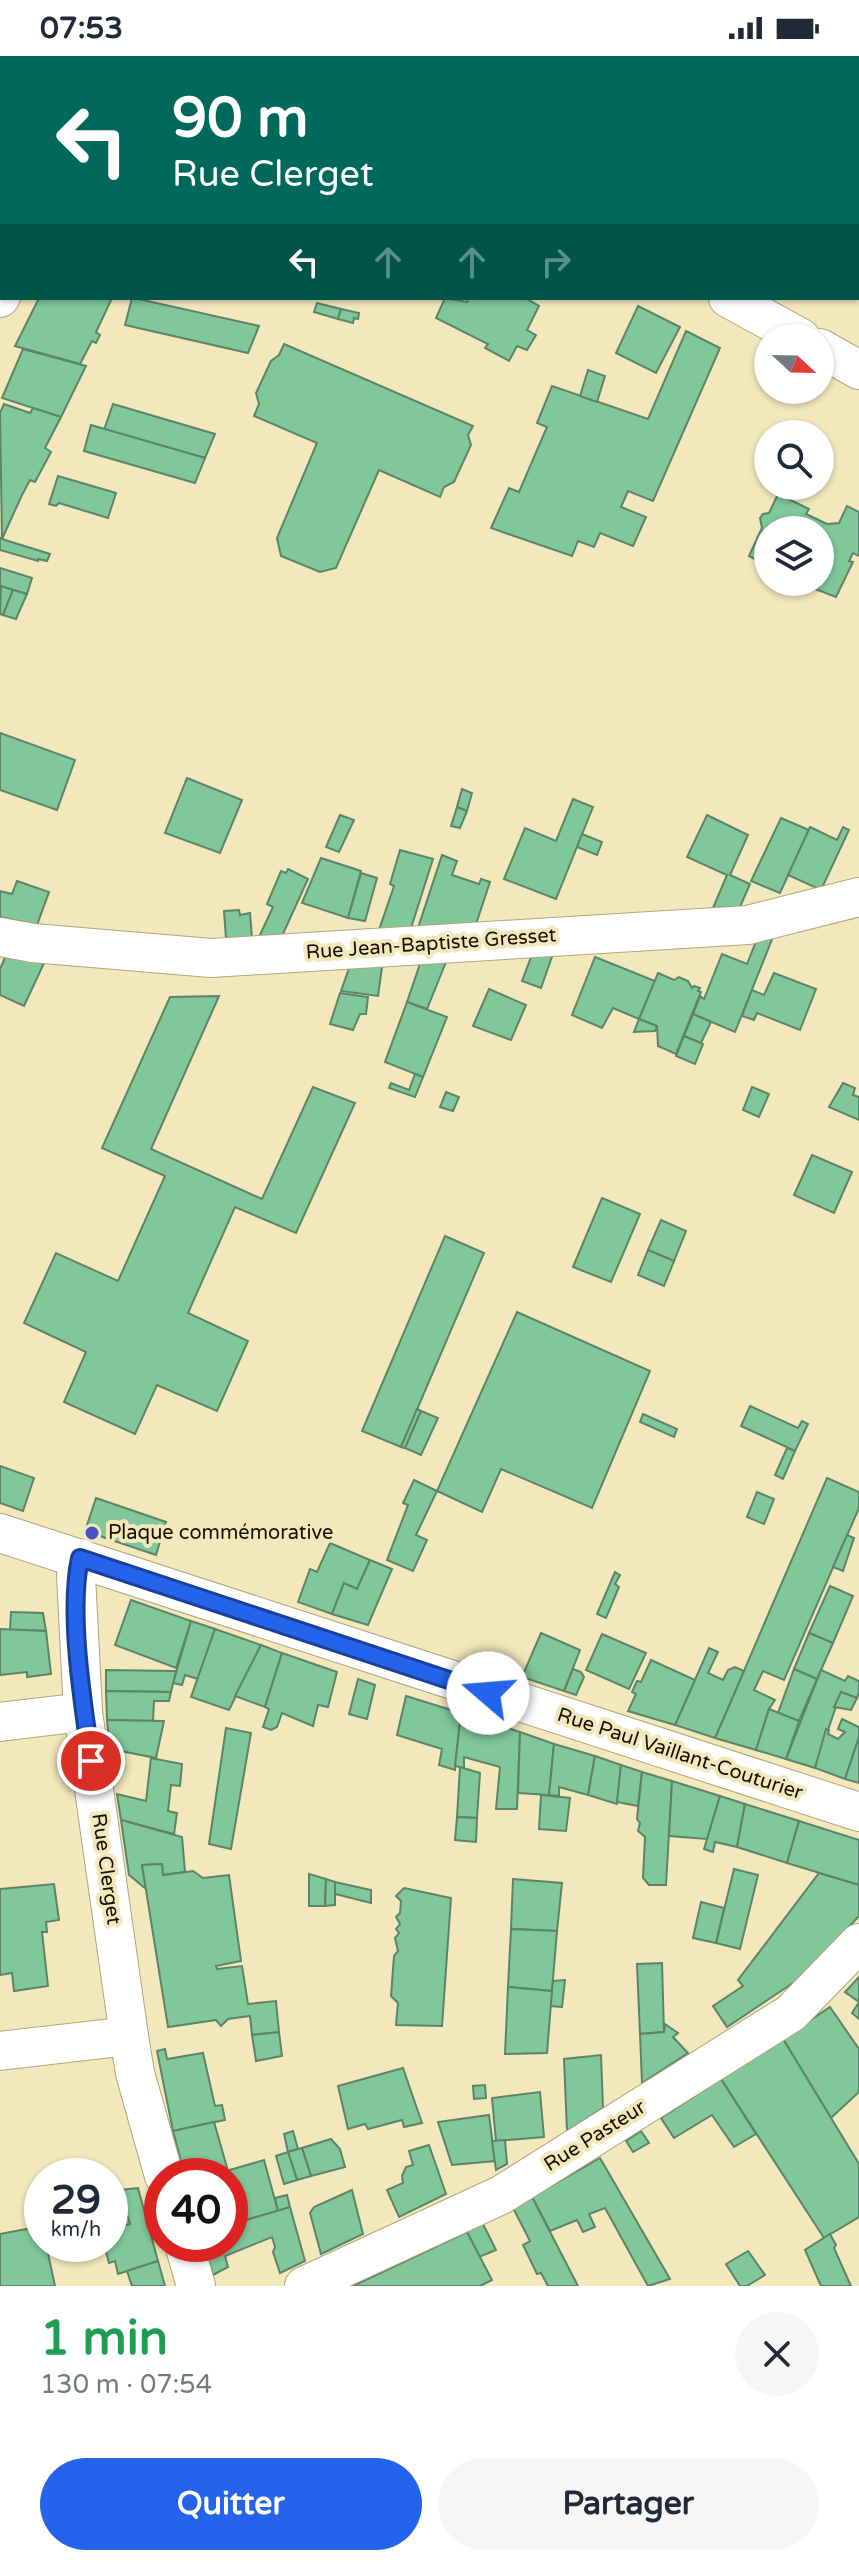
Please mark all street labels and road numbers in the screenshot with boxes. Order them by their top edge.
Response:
street label: Rue Jean-Baptiste Gresset [305,923,557,965]
street label: Rue Paul Vaillant-Couturier [554,1703,806,1805]
street label: Rue Clerget [86,1812,126,1927]
street label: Rue Pasteur [540,2095,651,2177]

